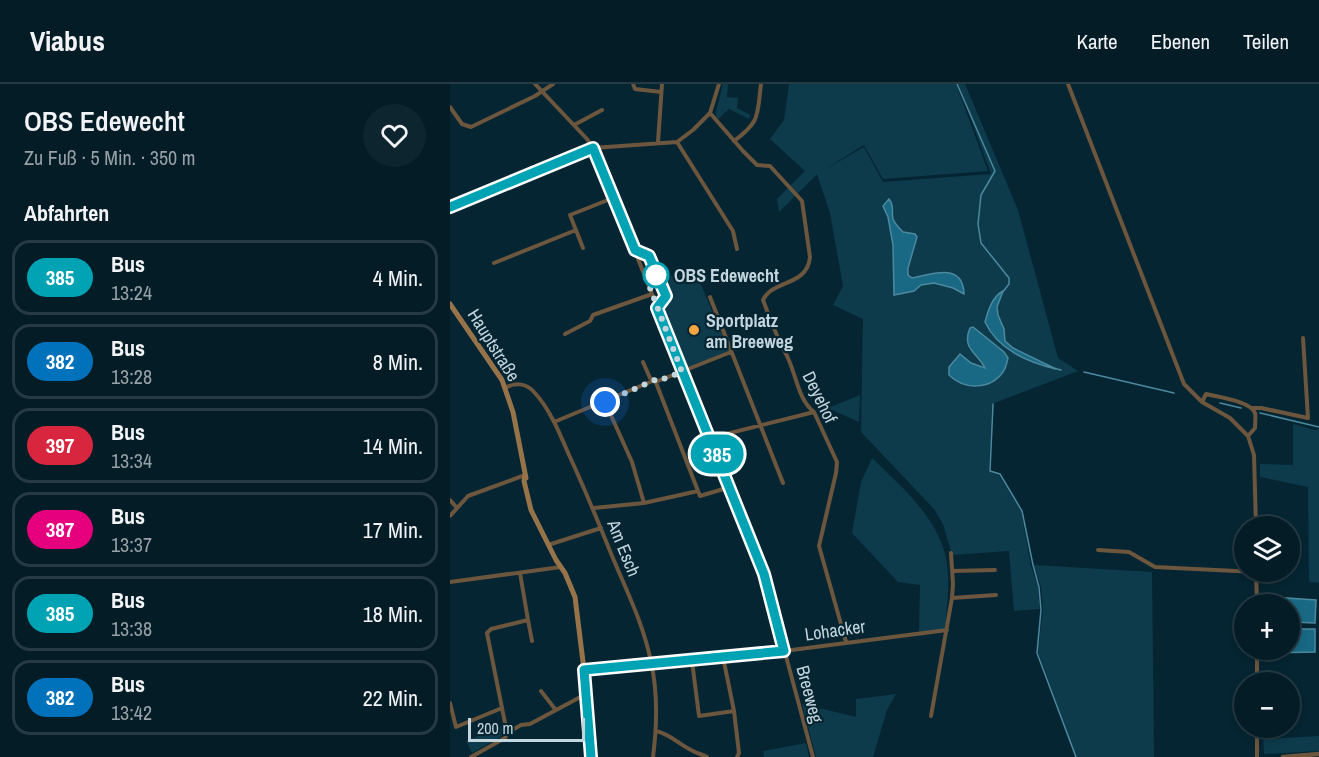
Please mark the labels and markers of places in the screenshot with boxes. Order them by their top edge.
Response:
marker: OBS Edewecht [643,262,669,288]
place label: OBS Edewecht [674,263,779,288]
place label: Sportplatz am Breeweg [706,308,793,354]
marker: Sportplatz am Breeweg [687,323,701,337]

